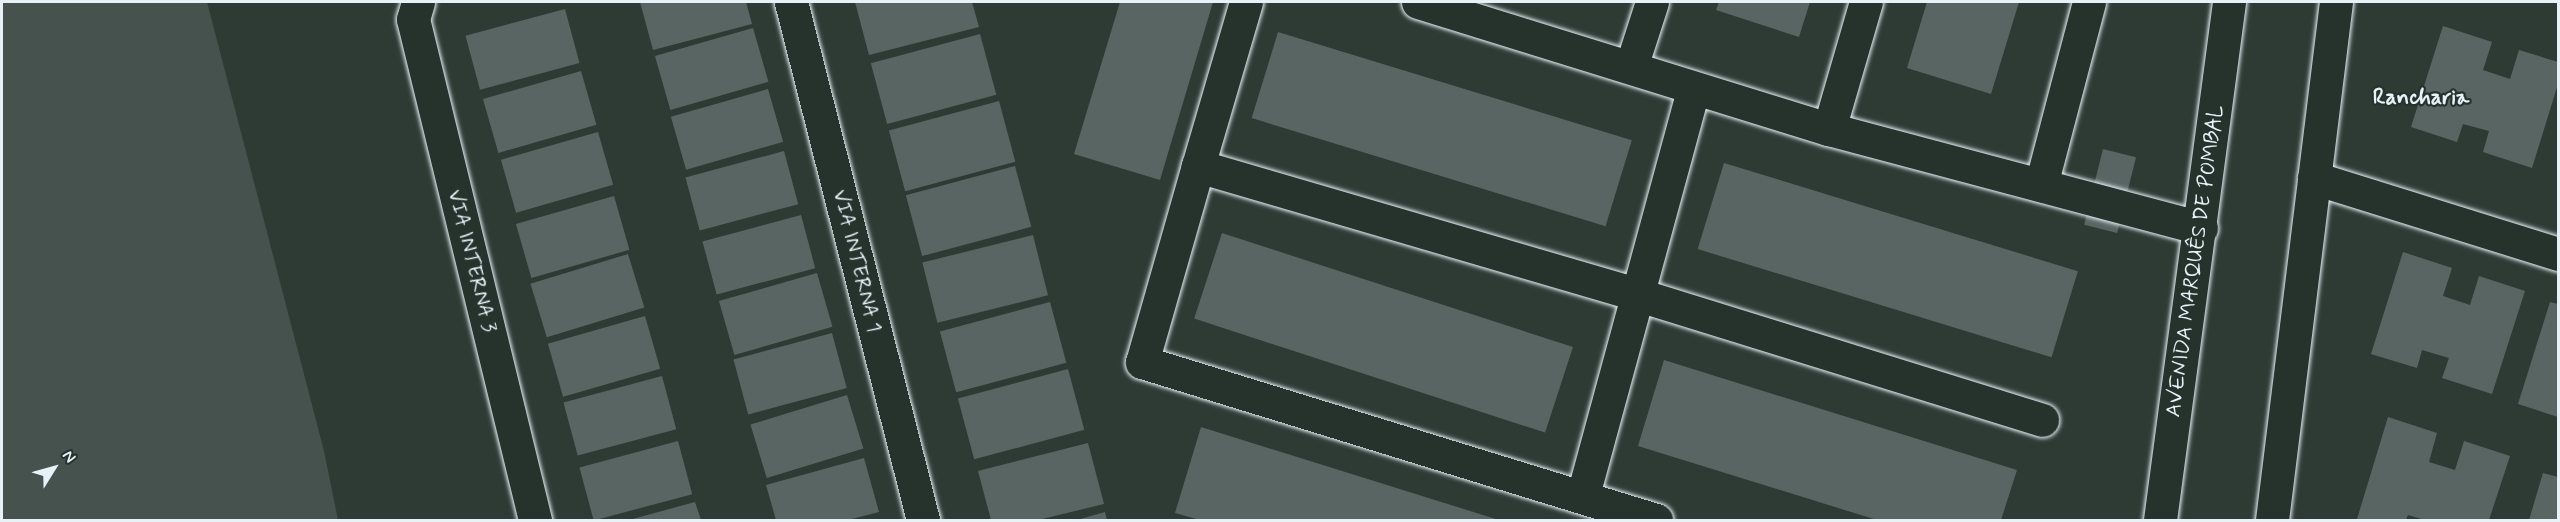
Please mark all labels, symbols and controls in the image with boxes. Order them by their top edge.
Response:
district label: Rancharia [2373,86,2469,112]
street label: AVENIDA MARQUÊS DE POMBAL [2160,102,2230,420]
street label: VIA INTERNA 3 [441,183,503,339]
street label: VIA INTERNA 1 [826,183,888,339]
north arrow [24,438,84,498]
text: N [57,446,80,467]

